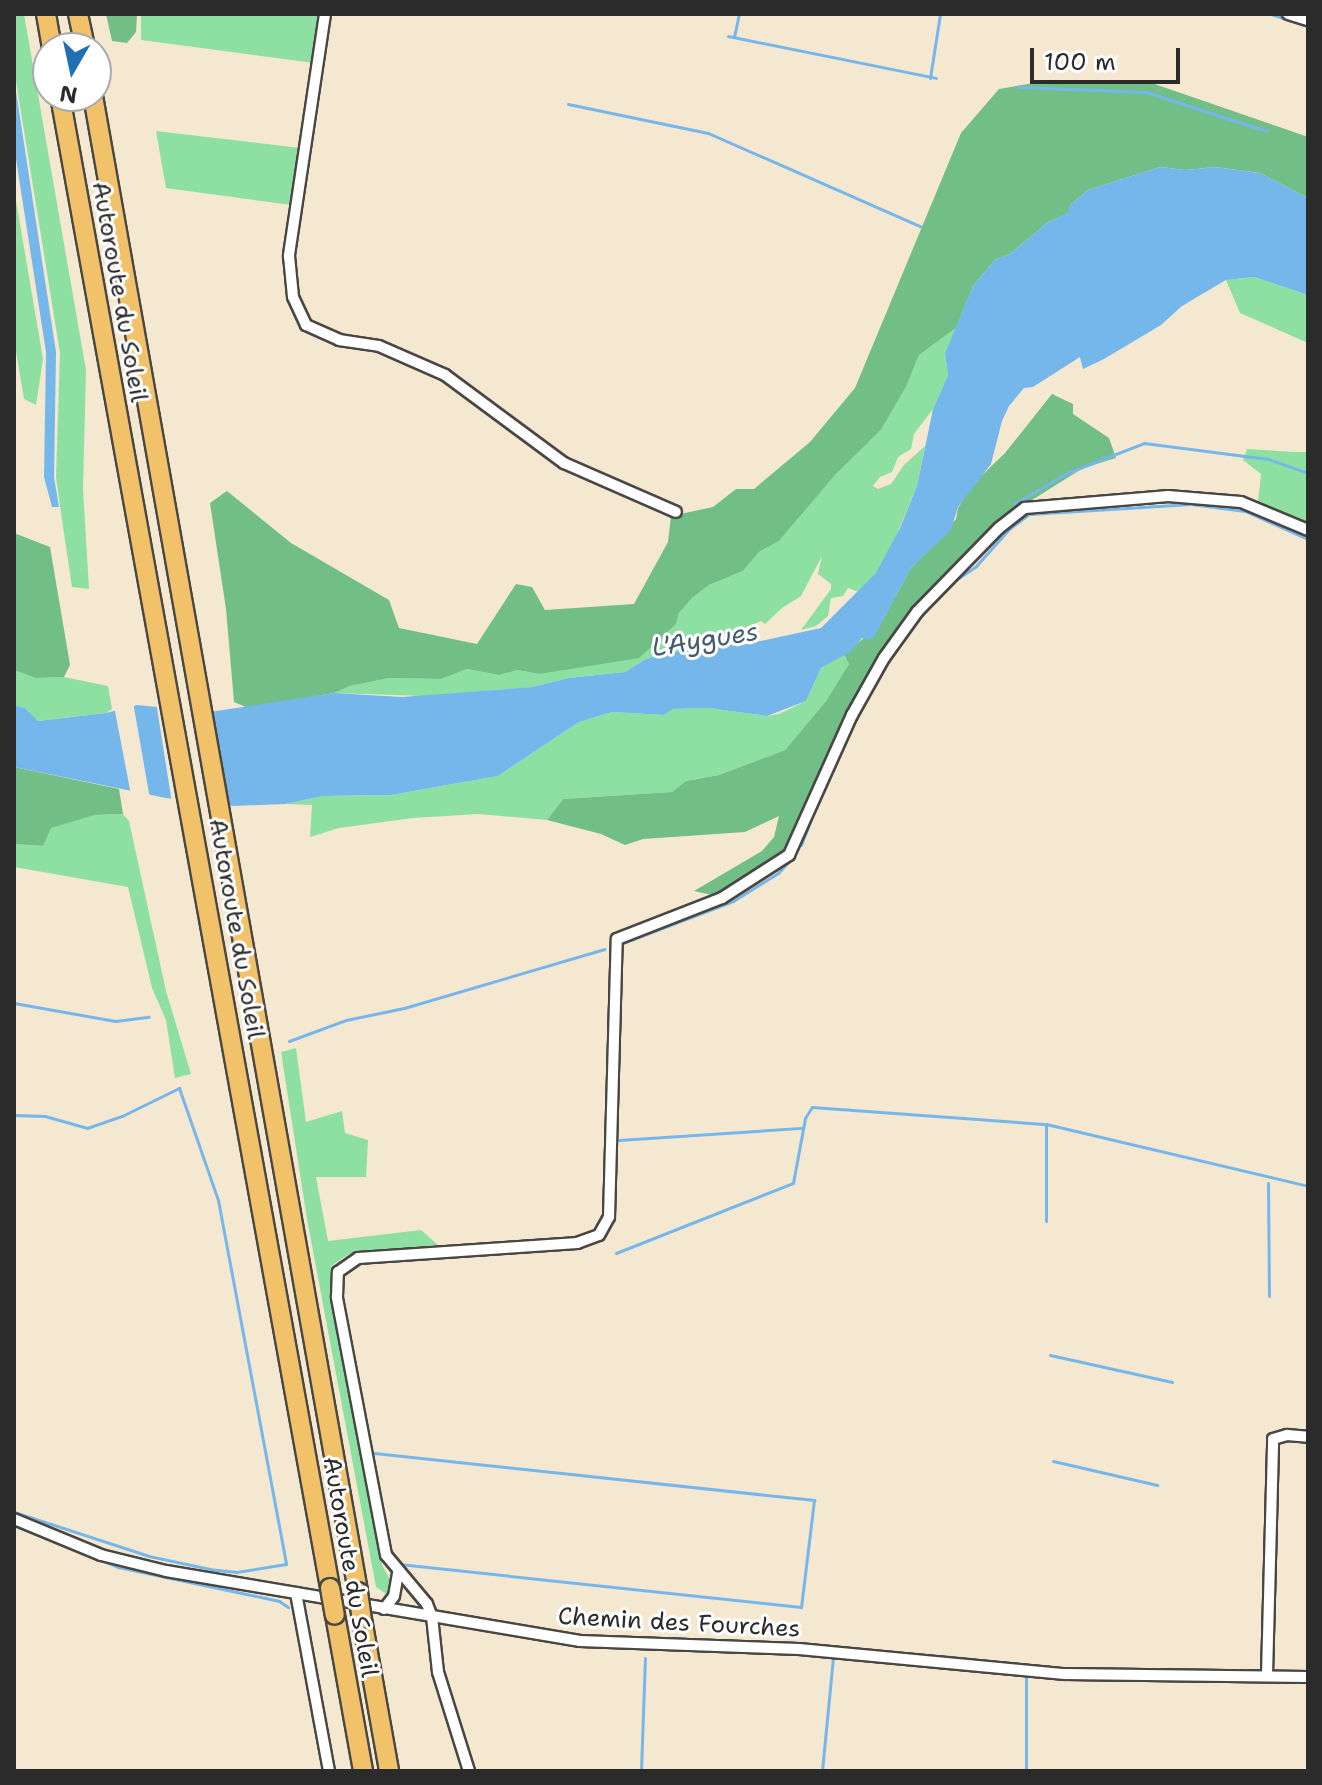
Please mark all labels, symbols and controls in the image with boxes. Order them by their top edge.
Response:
north arrow [32,32,112,112]
scale bar [1034,32,1184,82]
text: 100 m [1044,46,1116,78]
text: N [58,79,79,110]
street label: Autoroute du Soleil [85,179,153,405]
water label: L'Aygues [649,615,761,663]
street label: Autoroute du Soleil [202,816,270,1042]
street label: Autoroute du Soleil [316,1454,384,1680]
street label: Chemin des Fourches [557,1602,801,1644]

